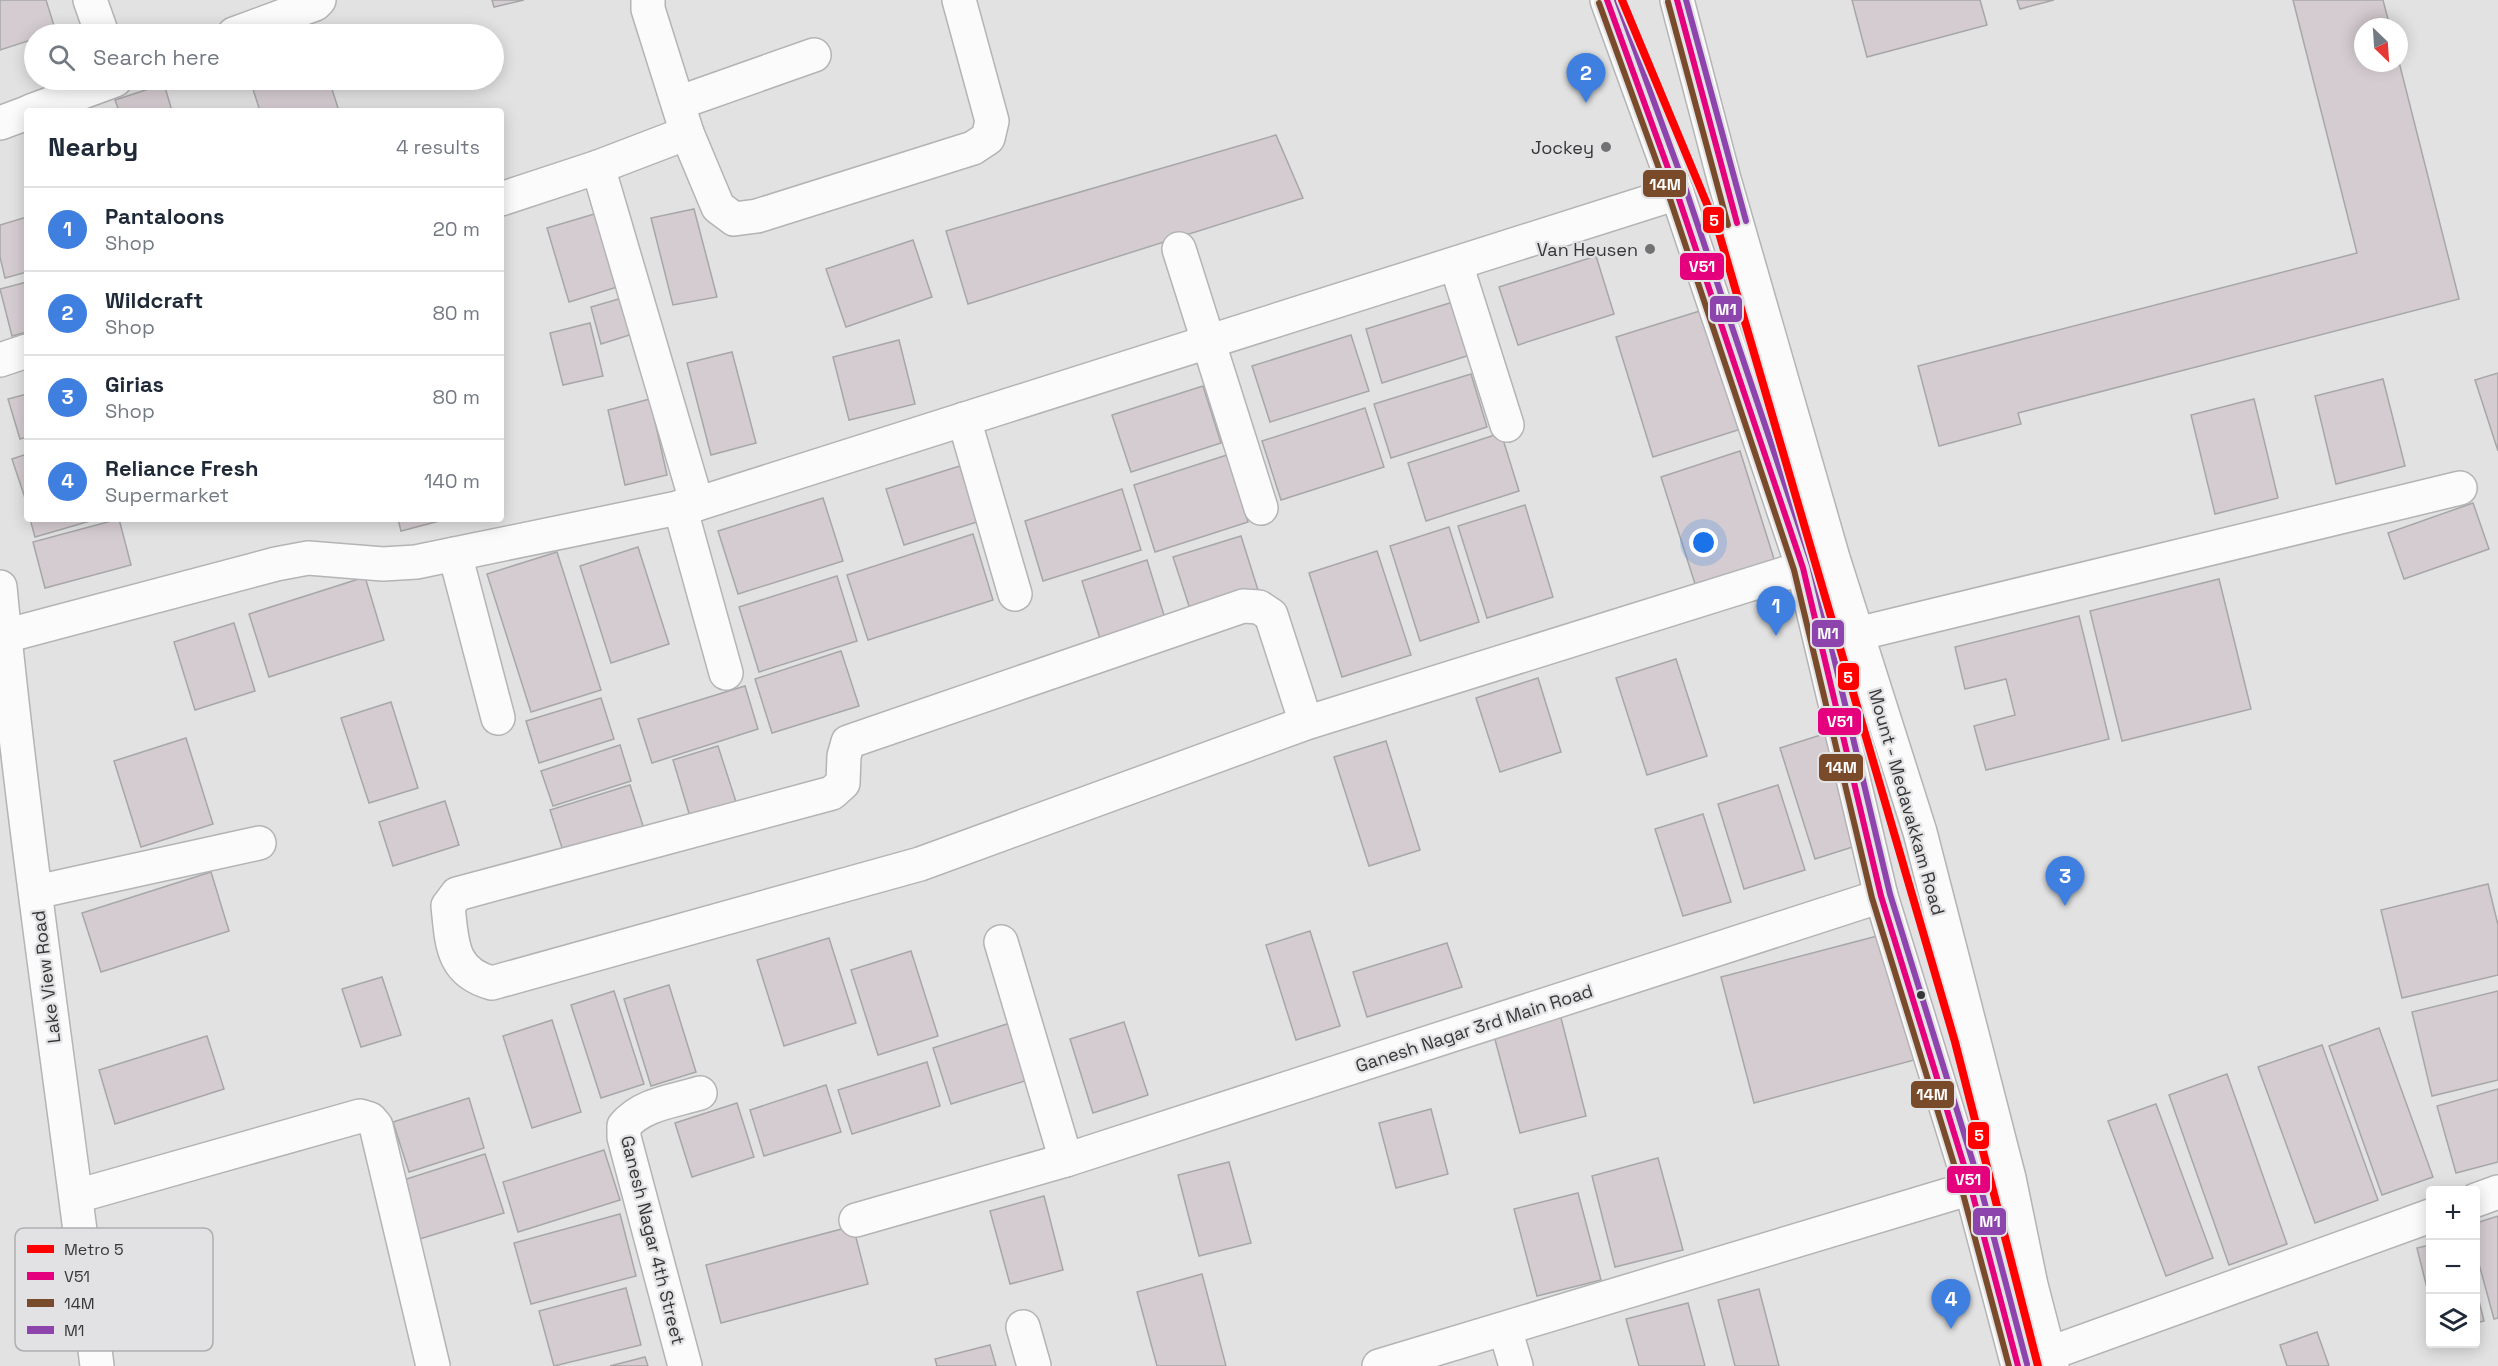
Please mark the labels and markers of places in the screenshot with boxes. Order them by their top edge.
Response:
pin: 2 [1566,54,1606,103]
place label: Jockey [1531,136,1594,159]
marker: Jockey [1599,140,1613,154]
place label: Van Heusen [1537,238,1638,261]
marker: Van Heusen [1643,242,1657,256]
pin: 1 [1756,586,1796,636]
pin: 3 [2046,856,2084,906]
unlabelled marker [1915,989,1927,1001]
pin: 4 [1932,1280,1970,1329]

